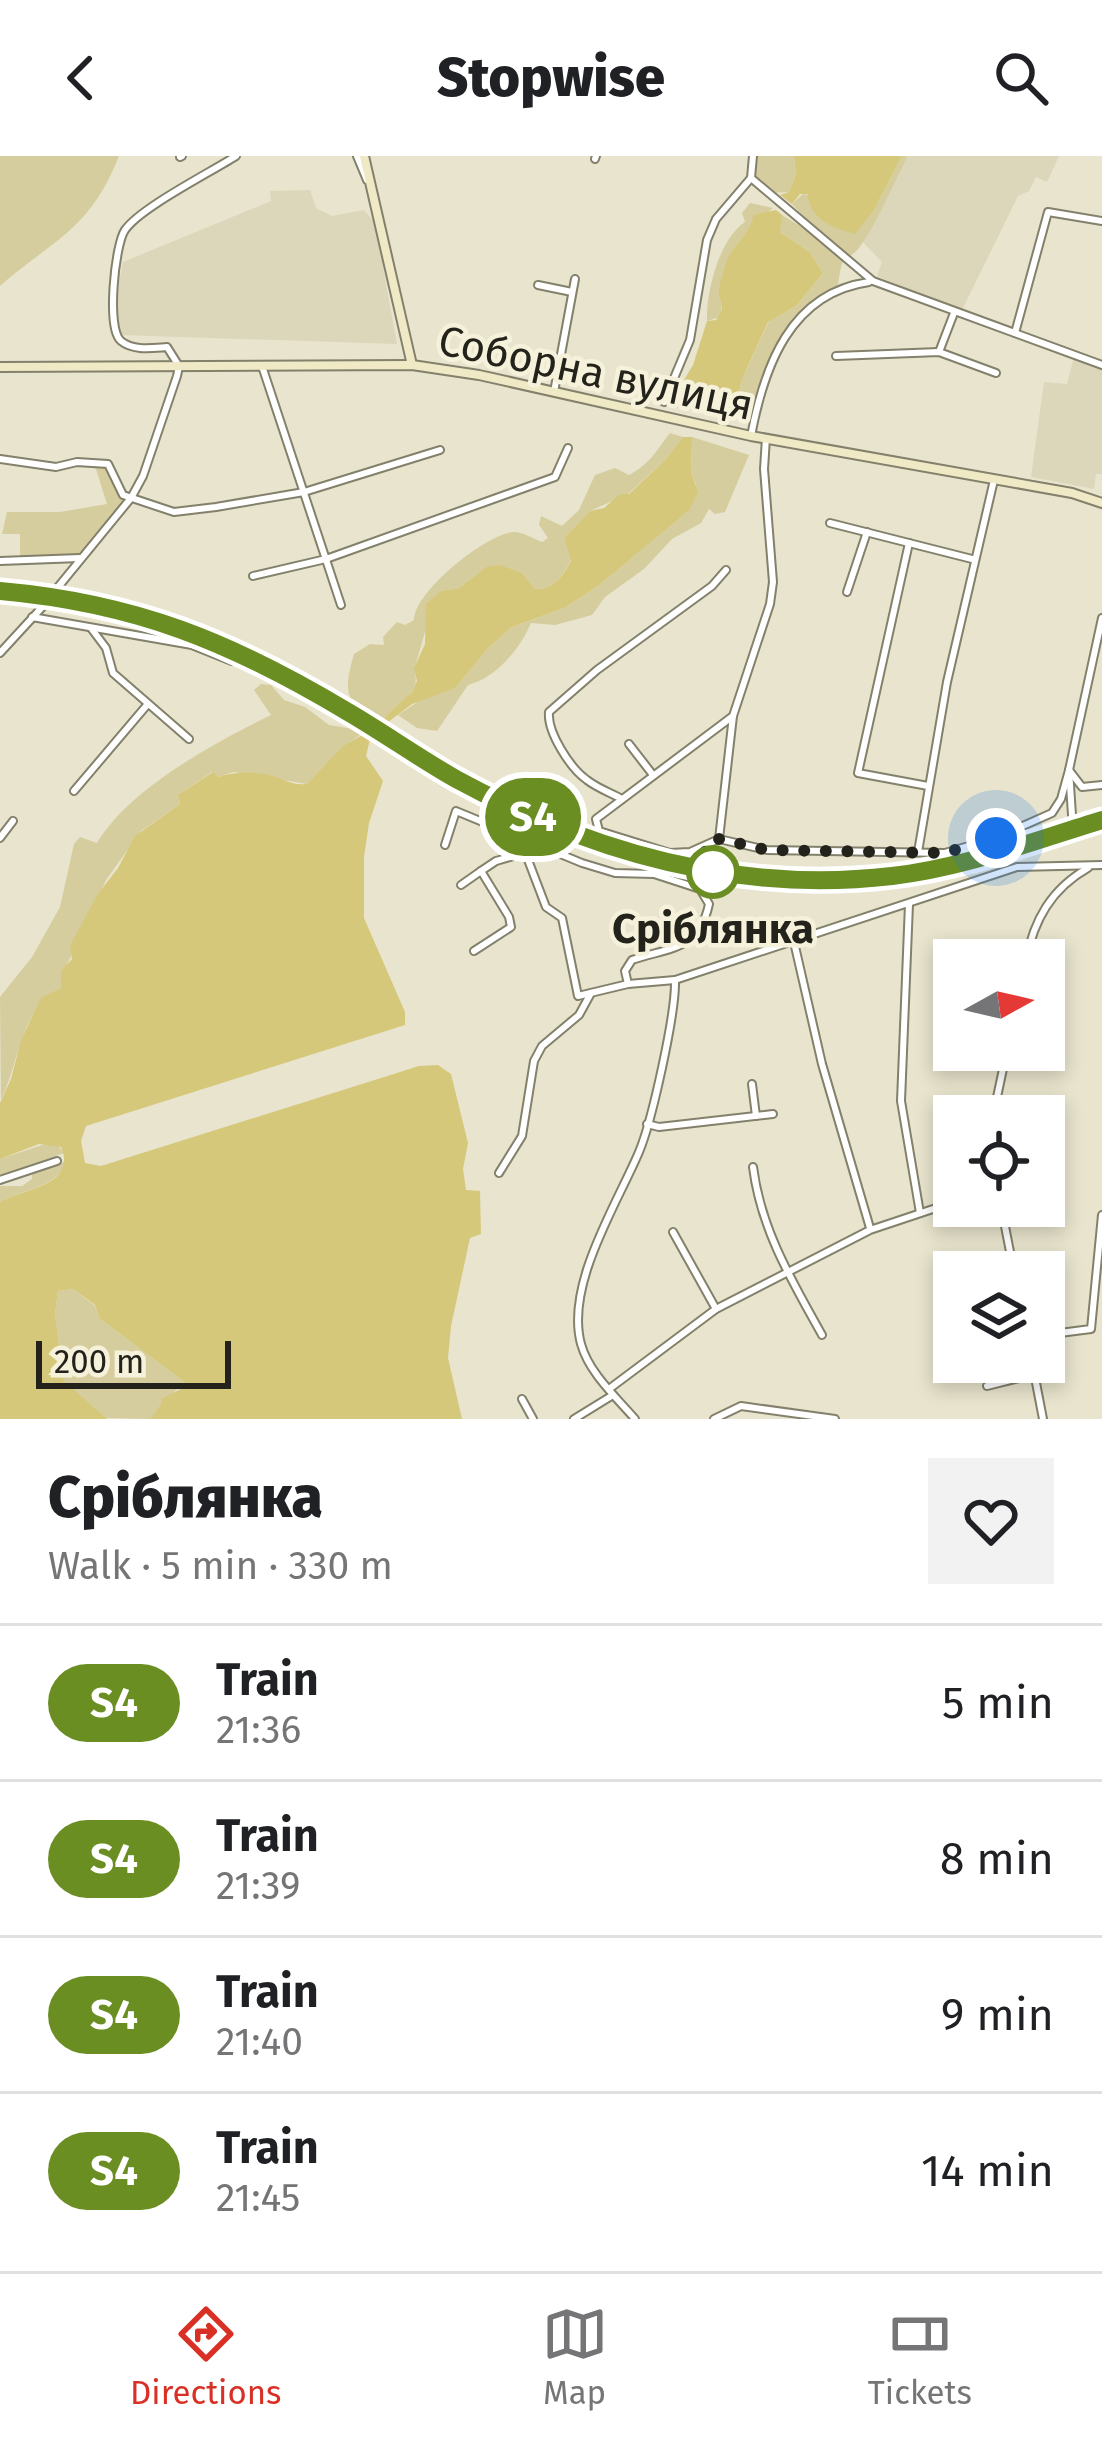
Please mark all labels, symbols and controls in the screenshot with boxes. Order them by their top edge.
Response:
icon: back [48,45,114,111]
icon: search [988,45,1054,111]
text: Stopwise [437,46,665,110]
street label: Соборна вулиця [434,315,758,431]
line badge: S4 [479,778,587,856]
text: S4 [509,792,557,842]
your location [966,808,1026,868]
marker: Сріблянка [688,847,738,897]
place label: Сріблянка [612,904,814,954]
north arrow [933,939,1065,1071]
map controls [933,939,1065,1383]
button: locate [933,1095,1065,1227]
button: layers [933,1251,1065,1383]
scale bar [36,1335,231,1388]
text: 200 m [54,1342,144,1382]
button: heart [928,1458,1054,1584]
text: Сріблянка [48,1464,323,1532]
text: Walk · 5 min · 330 m [48,1543,393,1589]
text: Train [216,1653,319,1707]
text: 5 min [942,1676,1054,1730]
text: S4 [90,1678,138,1728]
text: 21:36 [216,1707,301,1753]
text: Train [216,1809,319,1863]
text: 8 min [940,1832,1054,1886]
text: S4 [90,1834,138,1884]
text: 21:39 [216,1863,300,1909]
text: Train [216,1965,319,2019]
text: 9 min [941,1988,1054,2042]
text: S4 [90,1990,138,2040]
text: 21:40 [216,2019,303,2065]
text: Train [216,2121,319,2175]
text: 14 min [921,2144,1054,2198]
text: S4 [90,2146,138,2196]
text: 21:45 [216,2175,300,2221]
tab: Directions [130,2301,281,2413]
tab: Map [542,2301,608,2413]
tab: Tickets [868,2301,972,2413]

